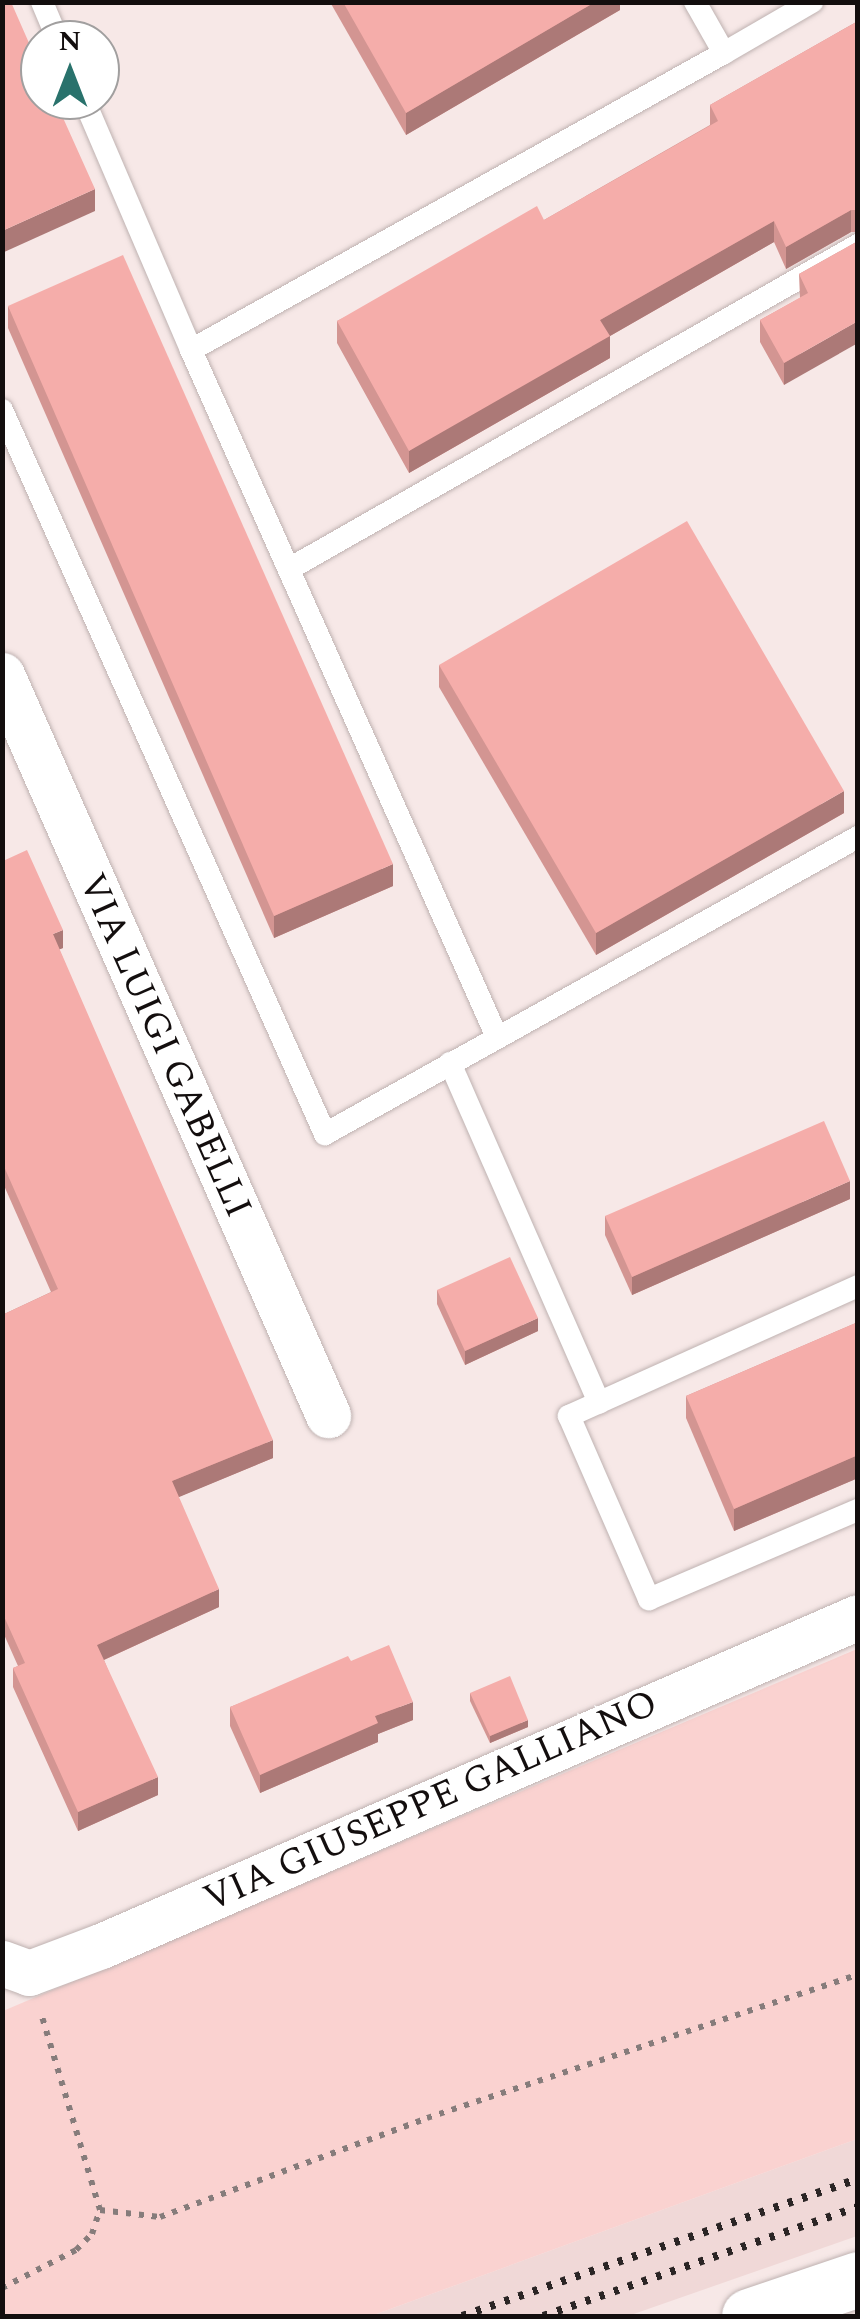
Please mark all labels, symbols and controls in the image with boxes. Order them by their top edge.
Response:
north arrow [20,20,120,120]
text: N [59,20,81,63]
street label: VIA LUIGI GABELLI [68,867,260,1225]
street label: VIA GIUSEPPE GALLIANO [197,1681,665,1923]

